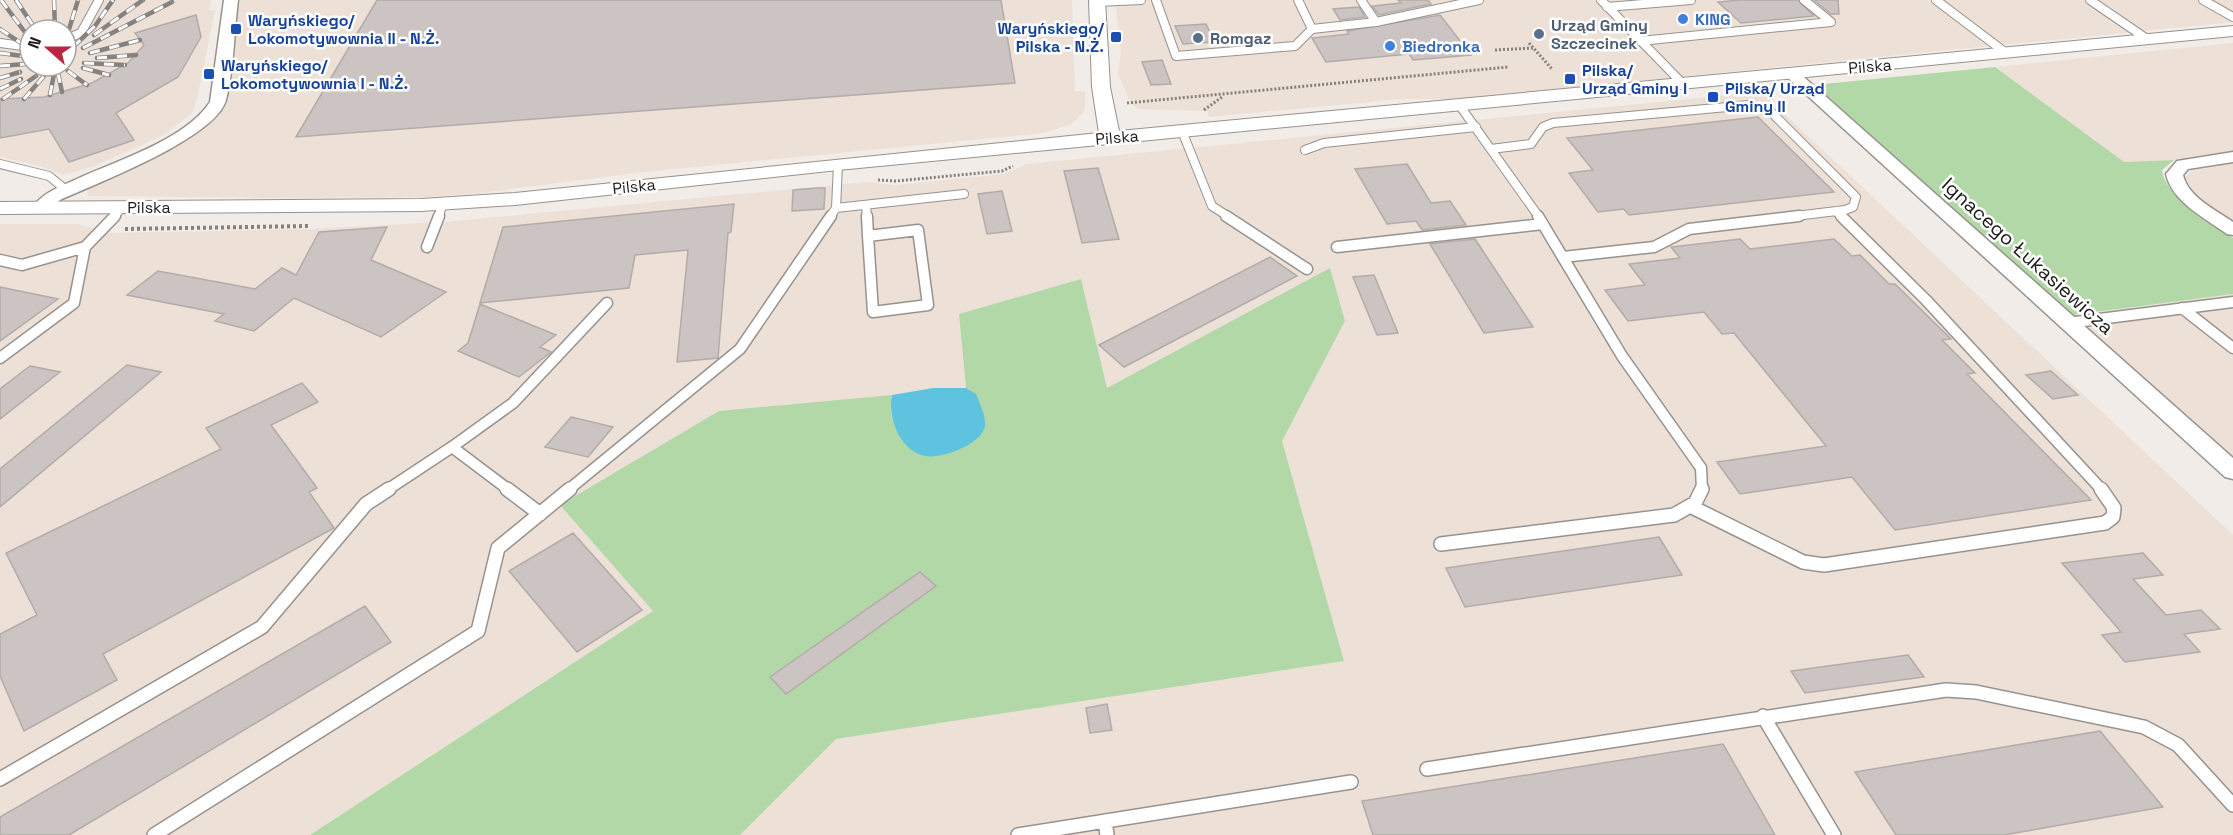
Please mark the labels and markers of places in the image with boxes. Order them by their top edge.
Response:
place label: KING [1695,9,1731,30]
place label: Waryńskiego/ Lokomotywownia II - N.Ż. [248,10,440,49]
marker: KING [1676,12,1690,26]
place label: Urząd Gminy Szczecinek [1551,15,1648,54]
place label: Waryńskiego/ Pilska - N.Ż. [998,18,1105,57]
marker: Waryńskiego/ Lokomotywownia II - N.Ż. [229,22,243,36]
marker: Urząd Gminy Szczecinek [1532,27,1546,41]
place label: Romgaz [1210,28,1271,49]
marker: Waryńskiego/ Pilska - N.Ż. [1109,30,1123,44]
marker: Romgaz [1191,31,1205,45]
place label: Biedronka [1402,36,1480,57]
marker: Biedronka [1383,39,1397,53]
place label: Waryńskiego/ Lokomotywownia I - N.Ż. [221,55,408,94]
place label: Pilska/ Urząd Gminy I [1582,60,1687,99]
marker: Waryńskiego/ Lokomotywownia I - N.Ż. [202,67,216,81]
marker: Pilska/ Urząd Gminy I [1563,72,1577,86]
place label: Pilska/ Urząd Gminy II [1725,78,1825,117]
marker: Pilska/ Urząd Gminy II [1706,90,1720,104]

